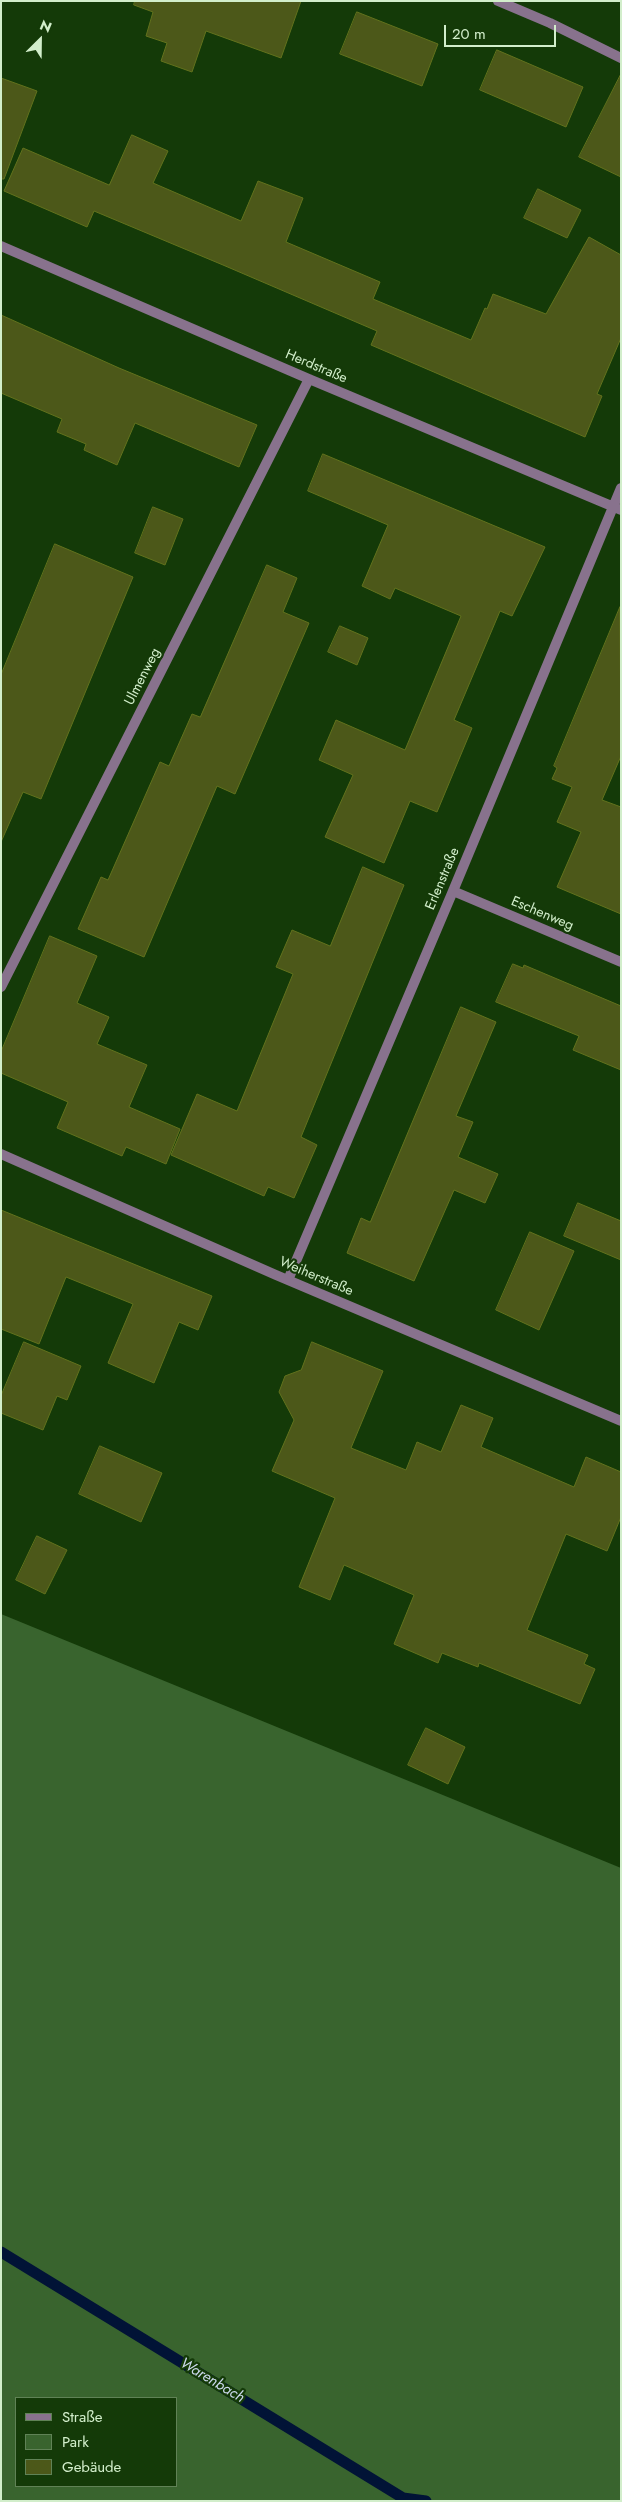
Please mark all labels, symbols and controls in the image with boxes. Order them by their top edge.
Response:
north arrow [15,15,65,65]
text: N [37,15,55,38]
scale bar [447,15,560,47]
text: 20 m [452,23,486,45]
street label: Herdstraße [282,346,350,388]
street label: Ulmenweg [121,646,165,708]
street label: Erlenstraße [422,845,464,913]
street label: Eschenweg [508,893,576,935]
street label: Weiherstraße [277,1254,355,1300]
water label: Warenbach [176,2355,248,2407]
legend [15,2397,178,2487]
text: Straße [62,2406,102,2428]
text: Park [62,2431,89,2453]
text: Gebäude [62,2456,121,2478]

